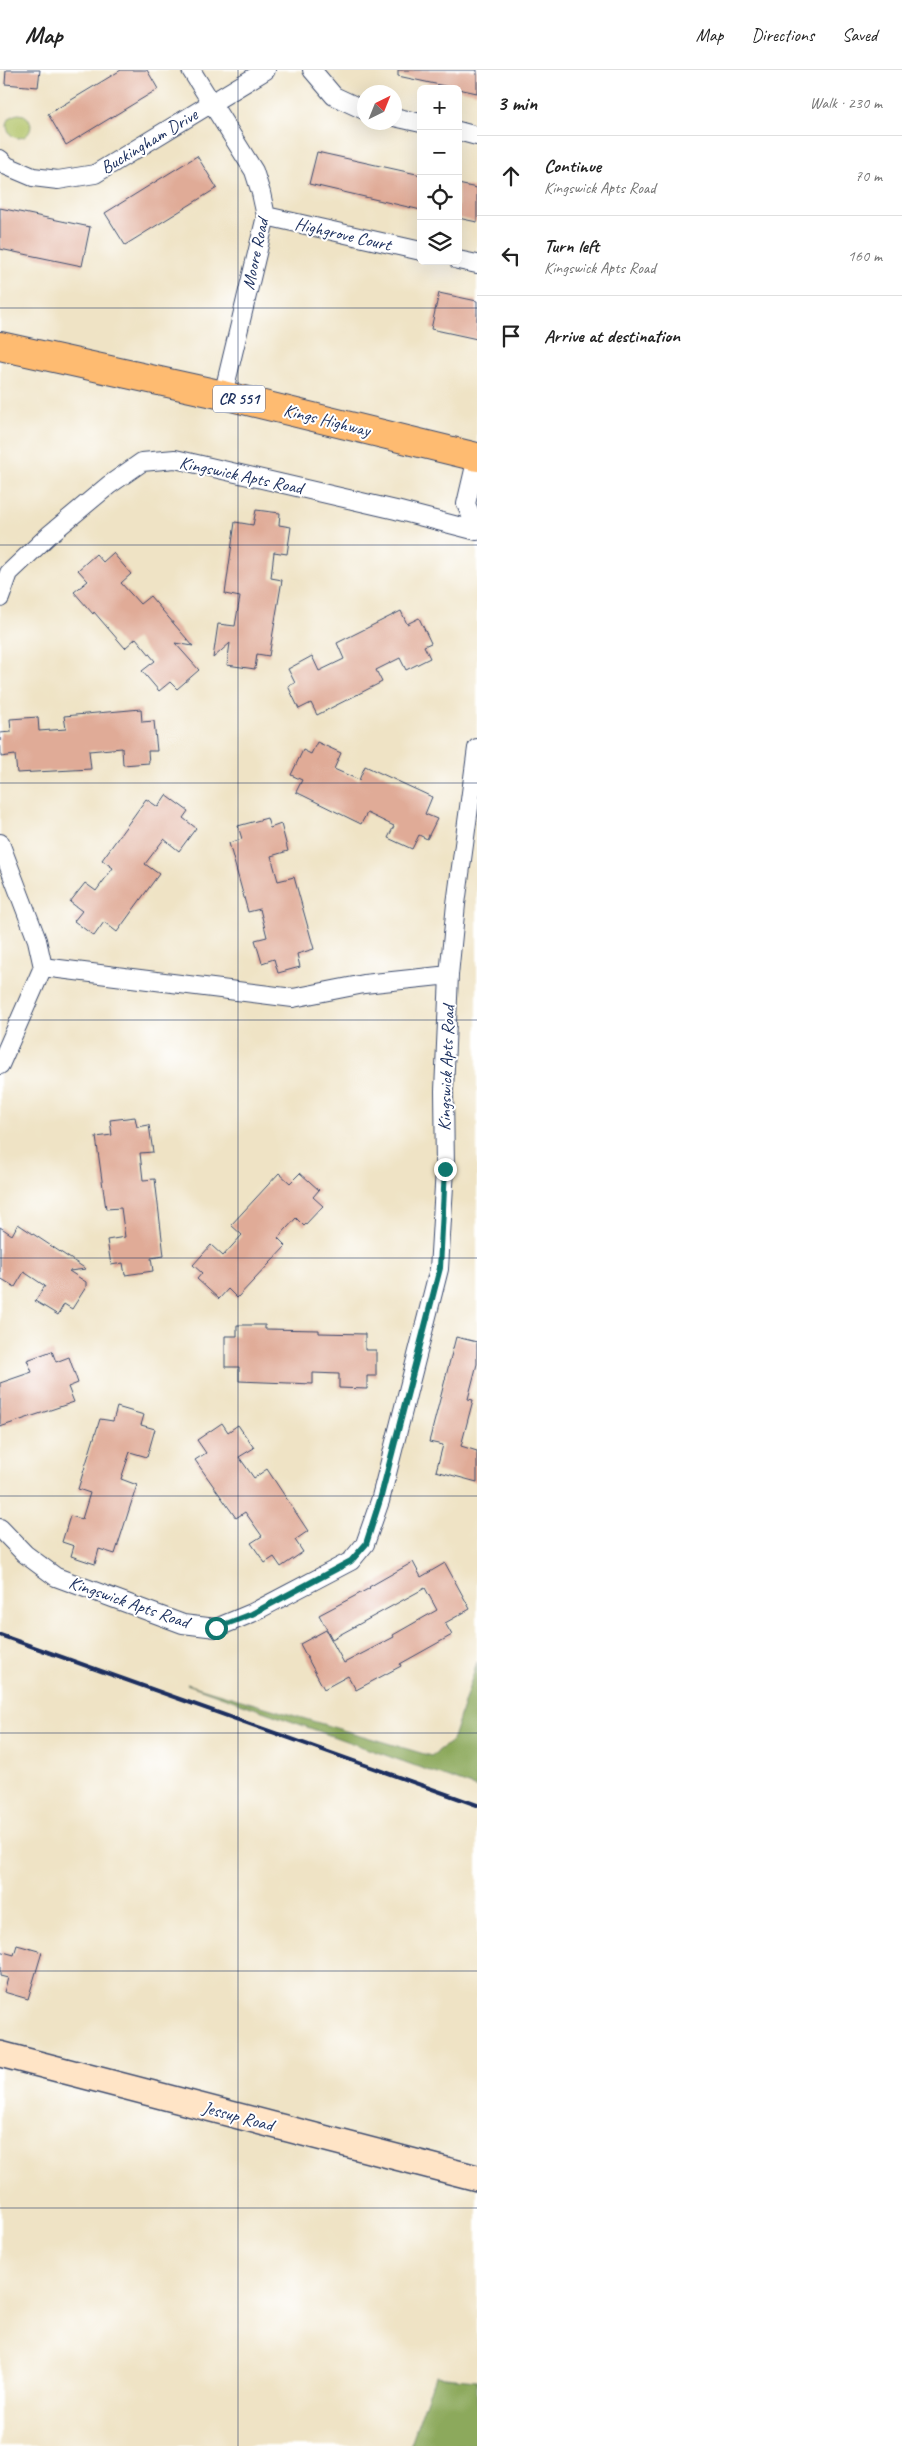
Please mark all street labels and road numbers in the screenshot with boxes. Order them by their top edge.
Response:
street label: Buckingham Drive [97,103,202,179]
street label: Highgrove Court [293,212,395,256]
street label: Moore Road [237,214,274,291]
road number: CR 551 [213,386,265,412]
street label: Kings Highway [281,399,374,442]
street label: Kingswick Apts Road [177,451,308,499]
street label: Kingswick Apts Road [433,1002,459,1131]
street label: Kingswick Apts Road [66,1571,195,1634]
street label: Jessup Road [199,2096,278,2137]

